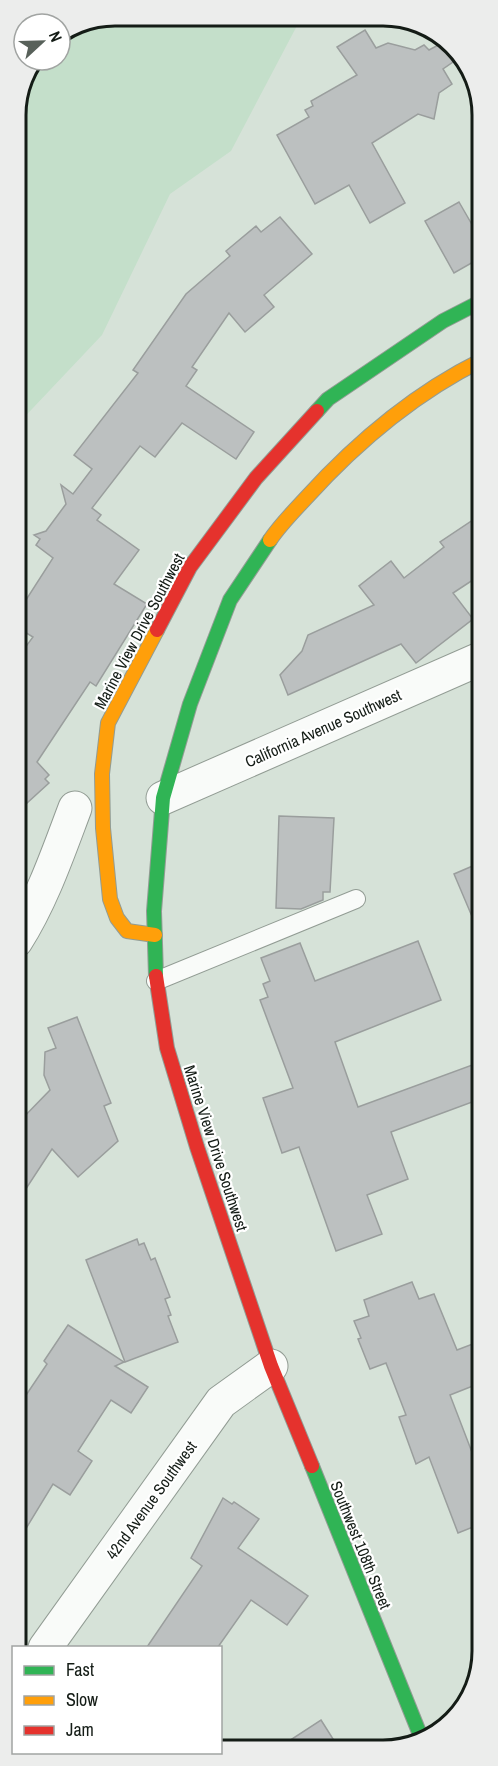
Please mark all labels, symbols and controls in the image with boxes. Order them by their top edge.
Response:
north arrow [12,12,72,72]
text: N [44,28,68,45]
street label: Marine View Drive Southwest [89,549,190,713]
street label: California Avenue Southwest [241,683,405,772]
street label: Marine View Drive Southwest [179,1062,253,1234]
street label: 42nd Avenue Southwest [101,1436,202,1564]
street label: Southwest 108th Street [325,1478,397,1613]
legend [12,1646,222,1754]
text: Fast [66,1657,94,1682]
text: Slow [66,1687,98,1712]
text: Jam [66,1717,94,1742]

